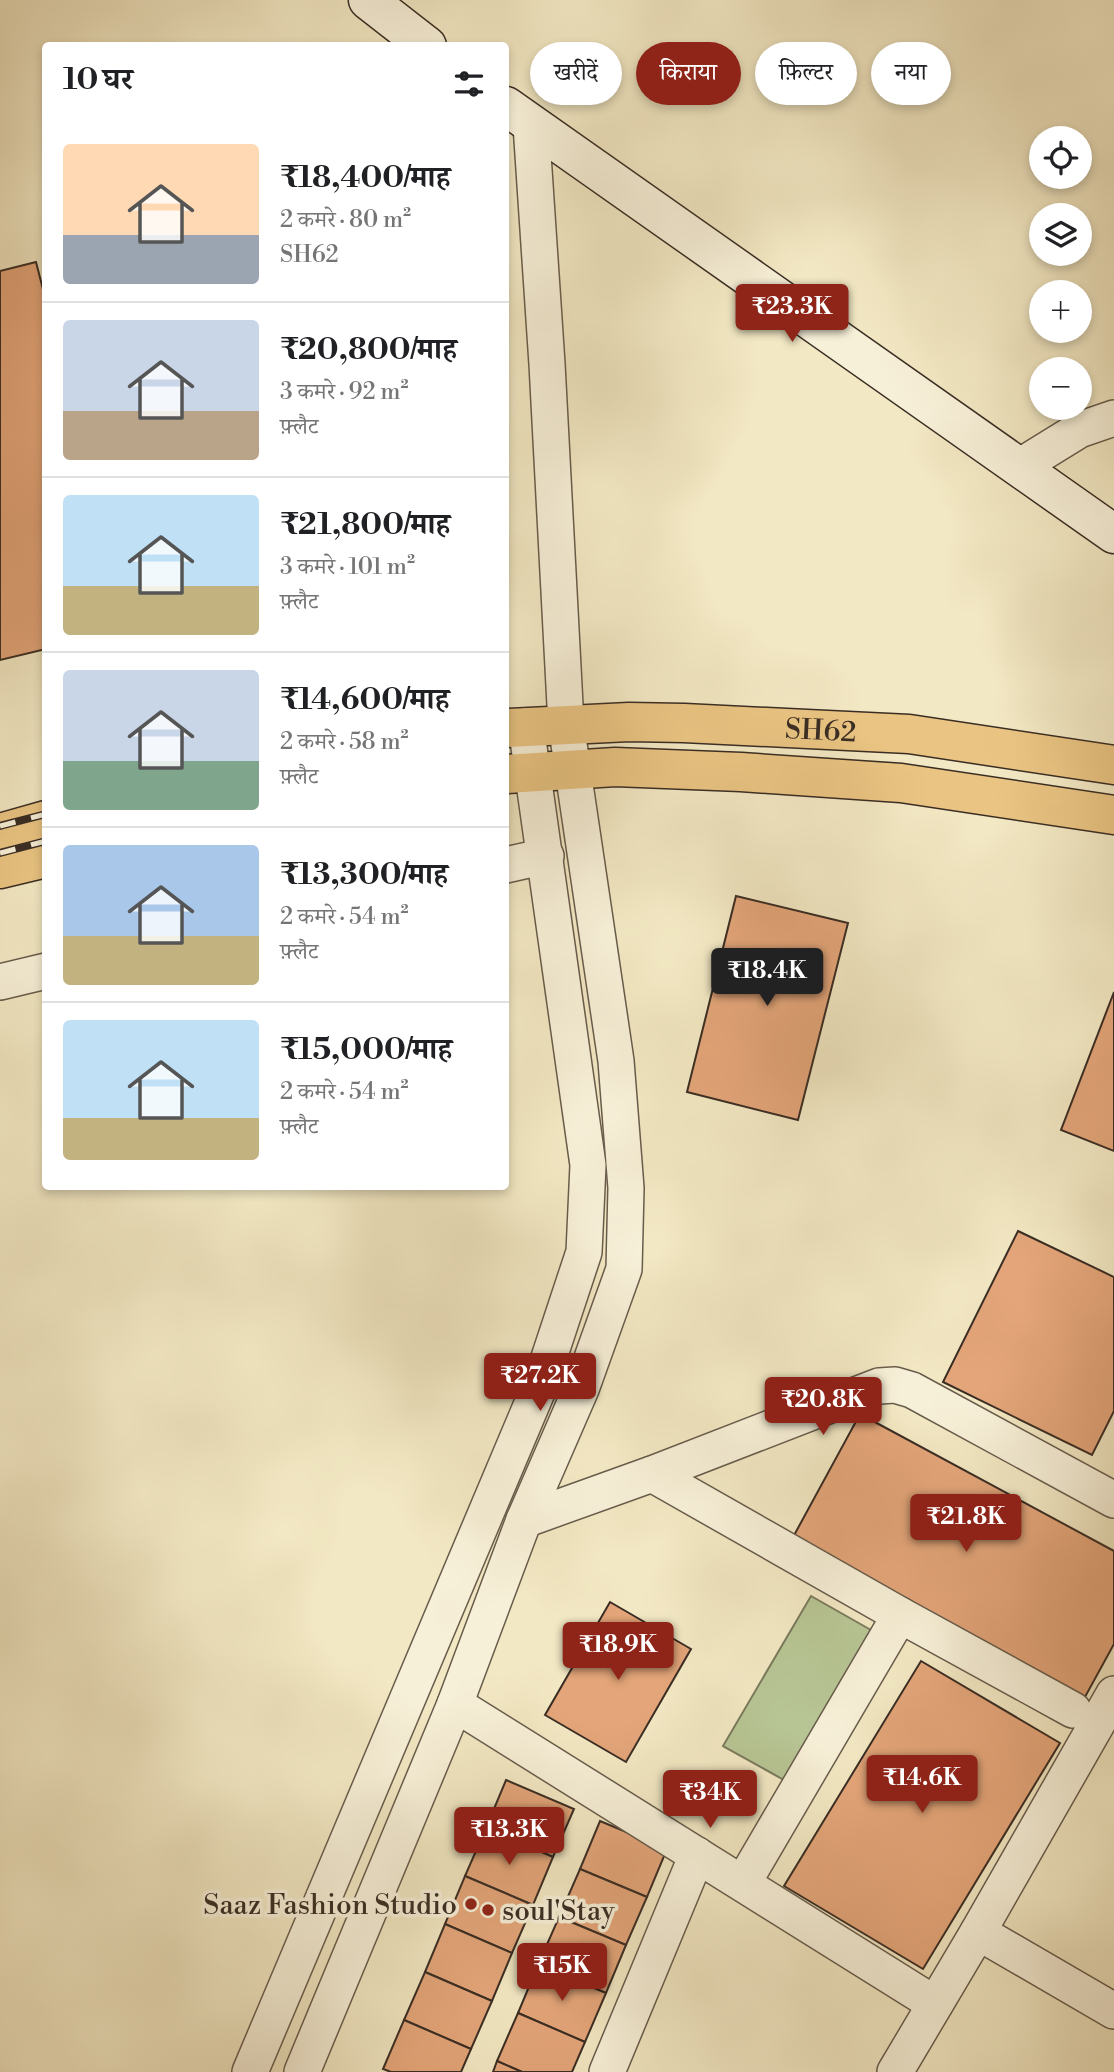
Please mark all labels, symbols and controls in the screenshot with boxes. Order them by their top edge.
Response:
chip: खरीदें [530,42,622,105]
chip: किराया [636,42,741,105]
chip: फ़िल्टर [755,42,857,105]
chip: नया [871,42,951,105]
text: 10 घर [63,61,133,99]
icon: filters [450,65,488,103]
map controls [1029,126,1092,420]
button: locate [1029,126,1092,189]
text: ₹18,400/माह [280,159,450,197]
icon: home [119,172,203,256]
button: layers [1029,203,1092,266]
text: 2 कमरे · 80 m² [280,206,411,234]
text: SH62 [280,241,339,269]
button: + [1029,280,1092,343]
pin: ₹23.3K [735,284,849,344]
text: ₹23.3K [752,293,832,321]
text: ₹20,800/माह [280,331,457,369]
icon: home [119,348,203,432]
button: − [1029,357,1092,420]
text: 3 कमरे · 92 m² [280,378,408,406]
text: फ़्लैट [280,413,318,441]
text: ₹21,800/माह [280,506,450,544]
icon: home [119,523,203,607]
text: 3 कमरे · 101 m² [280,553,415,581]
text: फ़्लैट [280,588,318,616]
text: ₹14,600/माह [280,681,449,719]
icon: home [119,698,203,782]
street label: SH62 [784,712,857,750]
text: 2 कमरे · 58 m² [280,728,409,756]
text: फ़्लैट [280,763,318,791]
text: ₹13,300/माह [280,856,448,894]
icon: home [119,873,203,957]
text: 2 कमरे · 54 m² [280,903,409,931]
text: फ़्लैट [280,938,318,966]
pin: ₹18.4K [710,948,824,1008]
text: ₹18.4K [727,957,807,985]
text: ₹15,000/माह [280,1031,452,1069]
icon: home [119,1048,203,1132]
text: 2 कमरे · 54 m² [280,1078,409,1106]
text: फ़्लैट [280,1113,318,1141]
pin: ₹27.2K [483,1354,597,1413]
text: ₹27.2K [500,1362,580,1390]
pin: ₹20.8K [766,1378,880,1437]
text: ₹20.8K [781,1386,865,1414]
pin: ₹21.8K [909,1494,1023,1554]
text: ₹21.8K [926,1503,1006,1531]
pin: ₹18.9K [561,1622,675,1682]
text: ₹18.9K [579,1631,657,1659]
pin: ₹14.6K [865,1756,979,1815]
text: ₹14.6K [883,1764,961,1792]
pin: ₹34K [669,1770,751,1830]
text: ₹34K [679,1779,741,1807]
pin: ₹13.3K [452,1808,566,1867]
text: ₹13.3K [470,1816,548,1844]
place label: Saaz Fashion Studio [203,1888,457,1923]
place label: soul'Stay [502,1894,615,1929]
marker: Saaz Fashion Studio [463,1896,479,1912]
marker: soul'Stay [480,1902,496,1918]
pin: ₹15K [521,1944,603,2003]
text: ₹15K [533,1952,591,1980]

